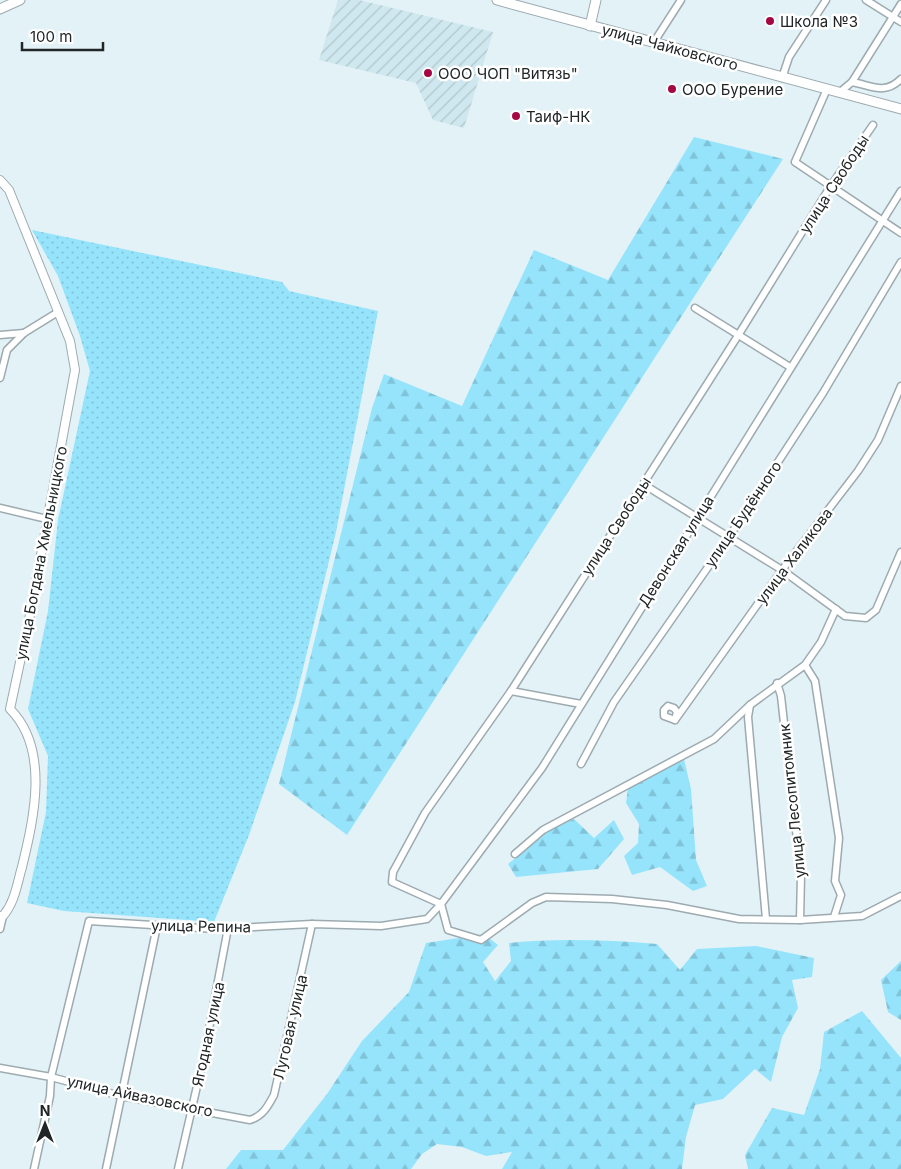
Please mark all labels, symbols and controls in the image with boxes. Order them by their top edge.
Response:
place label: Школа №3 [780,12,858,31]
marker: Школа №3 [764,15,776,27]
scale bar [22,20,104,52]
street label: улица Чайковского [600,20,740,74]
text: 100 m [30,27,72,46]
place label: ООО ЧОП "Витязь" [438,64,578,83]
marker: ООО ЧОП "Витязь" [422,67,434,79]
place label: ООО Бурение [682,80,783,99]
marker: ООО Бурение [666,83,678,95]
place label: Таиф-НК [526,107,590,126]
marker: Таиф-НК [510,110,522,122]
street label: улица Свободы [795,131,873,237]
street label: улица Богдана Хмельницкого [11,444,71,662]
street label: улица Будённого [700,457,786,571]
street label: улица Свободы [577,473,655,579]
street label: Девонская улица [634,492,718,610]
street label: улица Халикова [752,504,836,608]
street label: улица Лесопитомник [774,723,810,879]
street label: улица Репина [151,916,251,936]
street label: Луговая улица [269,973,311,1081]
street label: Ягодная улица [188,980,228,1088]
street label: улица Айвазовского [65,1071,215,1121]
north arrow [20,1099,70,1149]
text: N [40,1102,50,1119]

